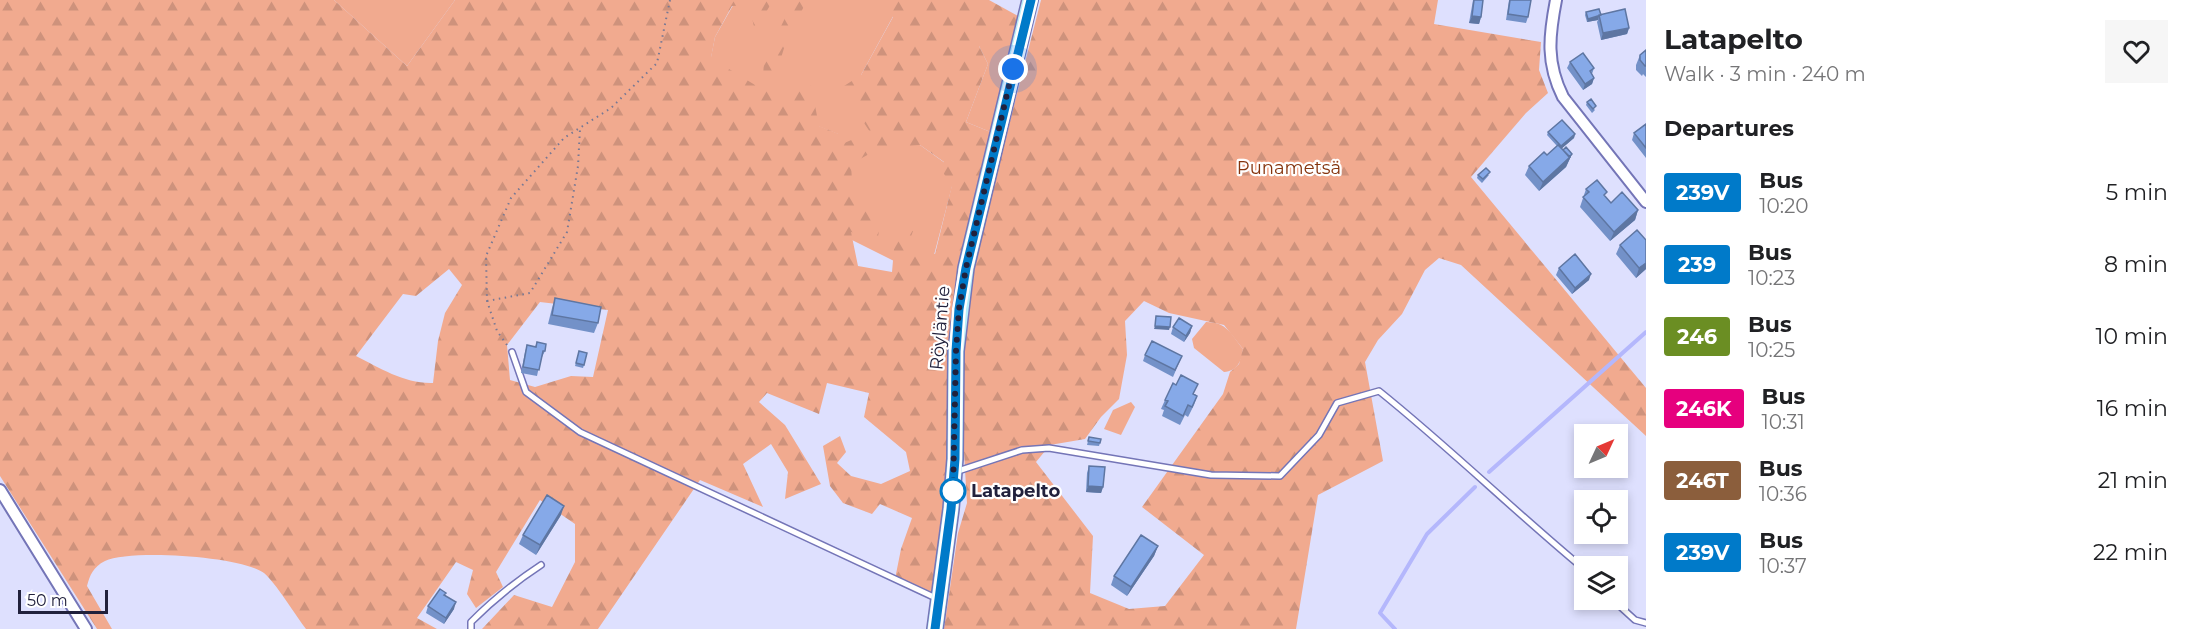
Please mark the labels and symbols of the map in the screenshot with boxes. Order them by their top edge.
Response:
your location [998,54,1028,84]
park label: Punametsä [1237,157,1341,179]
street label: Röyläntie [925,285,955,371]
north arrow [1574,424,1628,478]
marker: Latapelto [940,478,966,504]
place label: Latapelto [971,480,1060,502]
scale bar [18,587,108,614]

